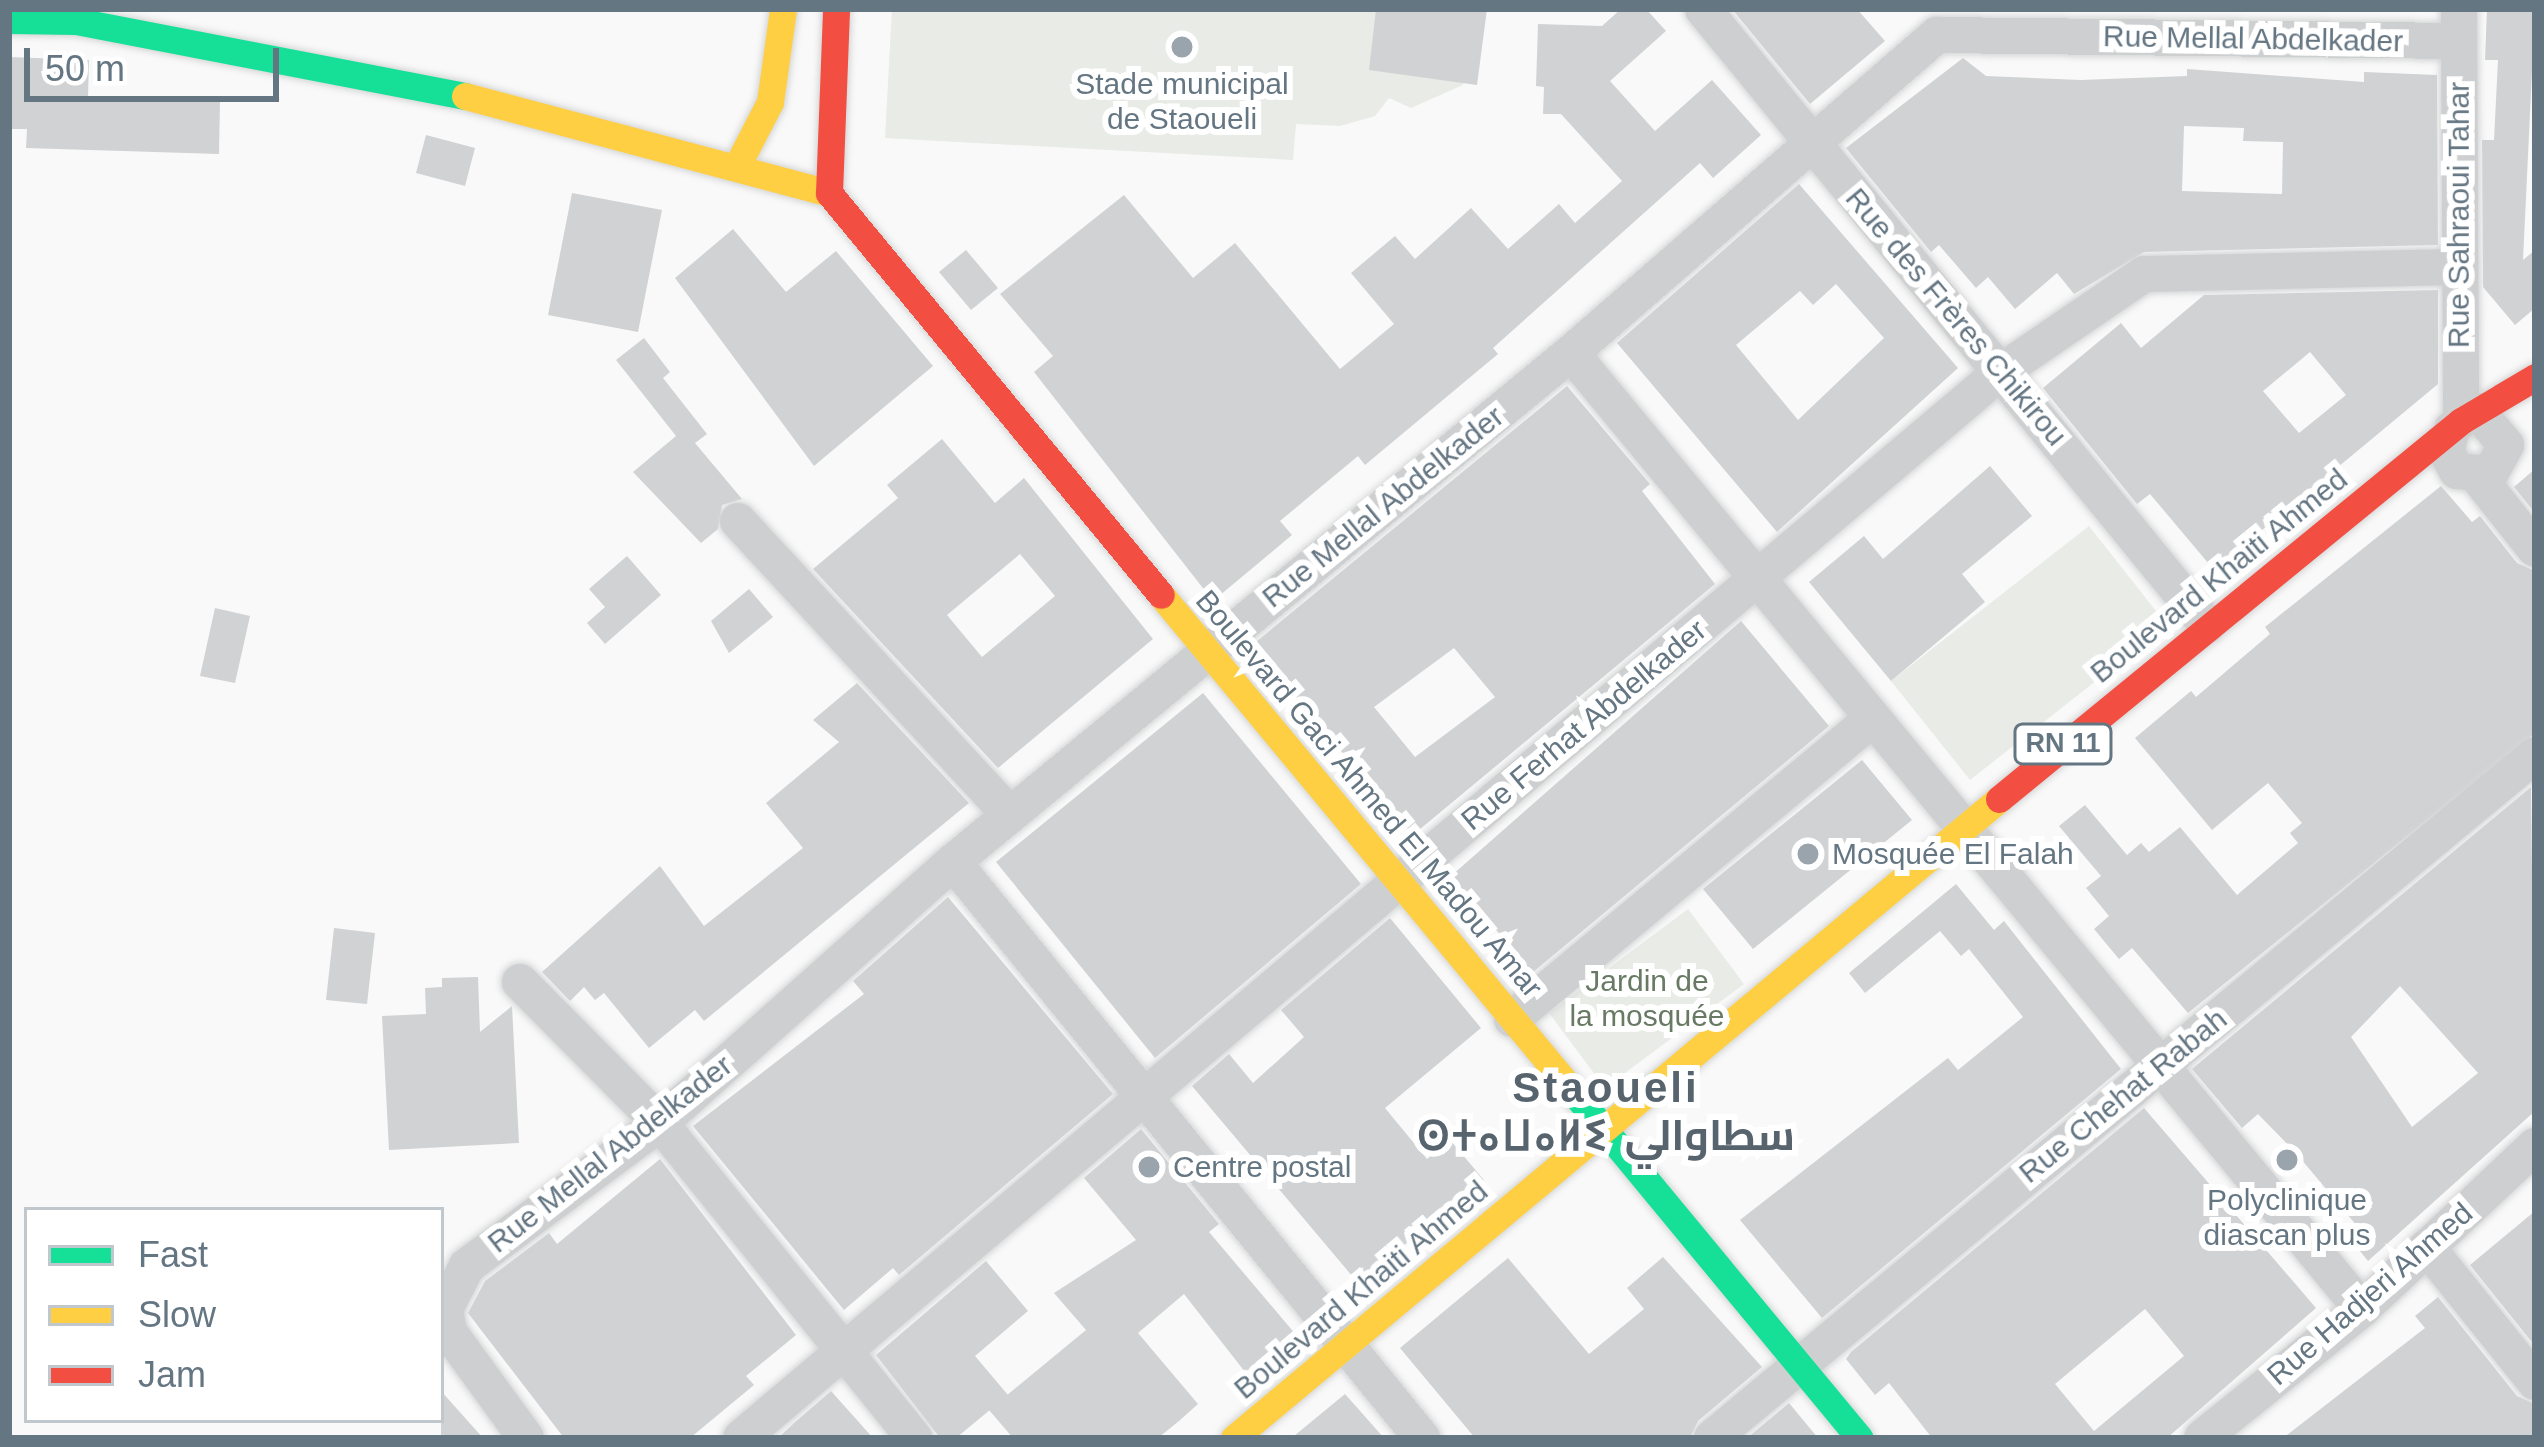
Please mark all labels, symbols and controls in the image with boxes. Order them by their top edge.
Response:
street label: Rue Mellal Abdelkader [2102,18,2404,60]
scale bar [30,24,285,98]
marker: Stade municipal de Staoueli [1169,34,1195,60]
text: 50 m [45,48,125,89]
place label: Stade municipal de Staoueli [1075,66,1289,136]
street label: Rue Sahraoui Tahar [2441,82,2477,348]
street label: Rue des Frères Chikirou [1838,181,2074,453]
street label: Rue Mellal Abdelkader [1254,398,1512,616]
street label: Boulevard Khaiti Ahmed [2083,461,2355,691]
street label: Boulevard Gaci Ahmed El Madou Amar [1187,582,1551,1006]
street label: Rue Ferhat Abdelkader [1454,612,1714,838]
road number: RN 11 [2012,723,2114,765]
place label: Mosquée El Falah [1832,836,2074,872]
marker: Mosquée El Falah [1795,841,1821,867]
park label: Jardin de la mosquée [1569,963,1725,1034]
street label: Rue Chehat Rabah [2012,1001,2234,1191]
street label: Rue Mellal Abdelkader [480,1047,740,1261]
district label: Staoueli ⵙⵜⴰⵡⴰⵍⵉ سطاوالي [1429,1063,1783,1162]
marker: Polyclinique diascan plus [2271,1144,2303,1176]
place label: Centre postal [1173,1149,1351,1185]
marker: Centre postal [1136,1154,1162,1180]
street label: Boulevard Khaiti Ahmed [1226,1173,1496,1407]
place label: Polyclinique diascan plus [2204,1182,2370,1252]
street label: Rue Hadjeri Ahmed [2259,1195,2481,1393]
legend [24,1207,444,1423]
text: Fast [138,1234,208,1275]
text: Slow [138,1294,216,1335]
text: Jam [138,1354,206,1395]

